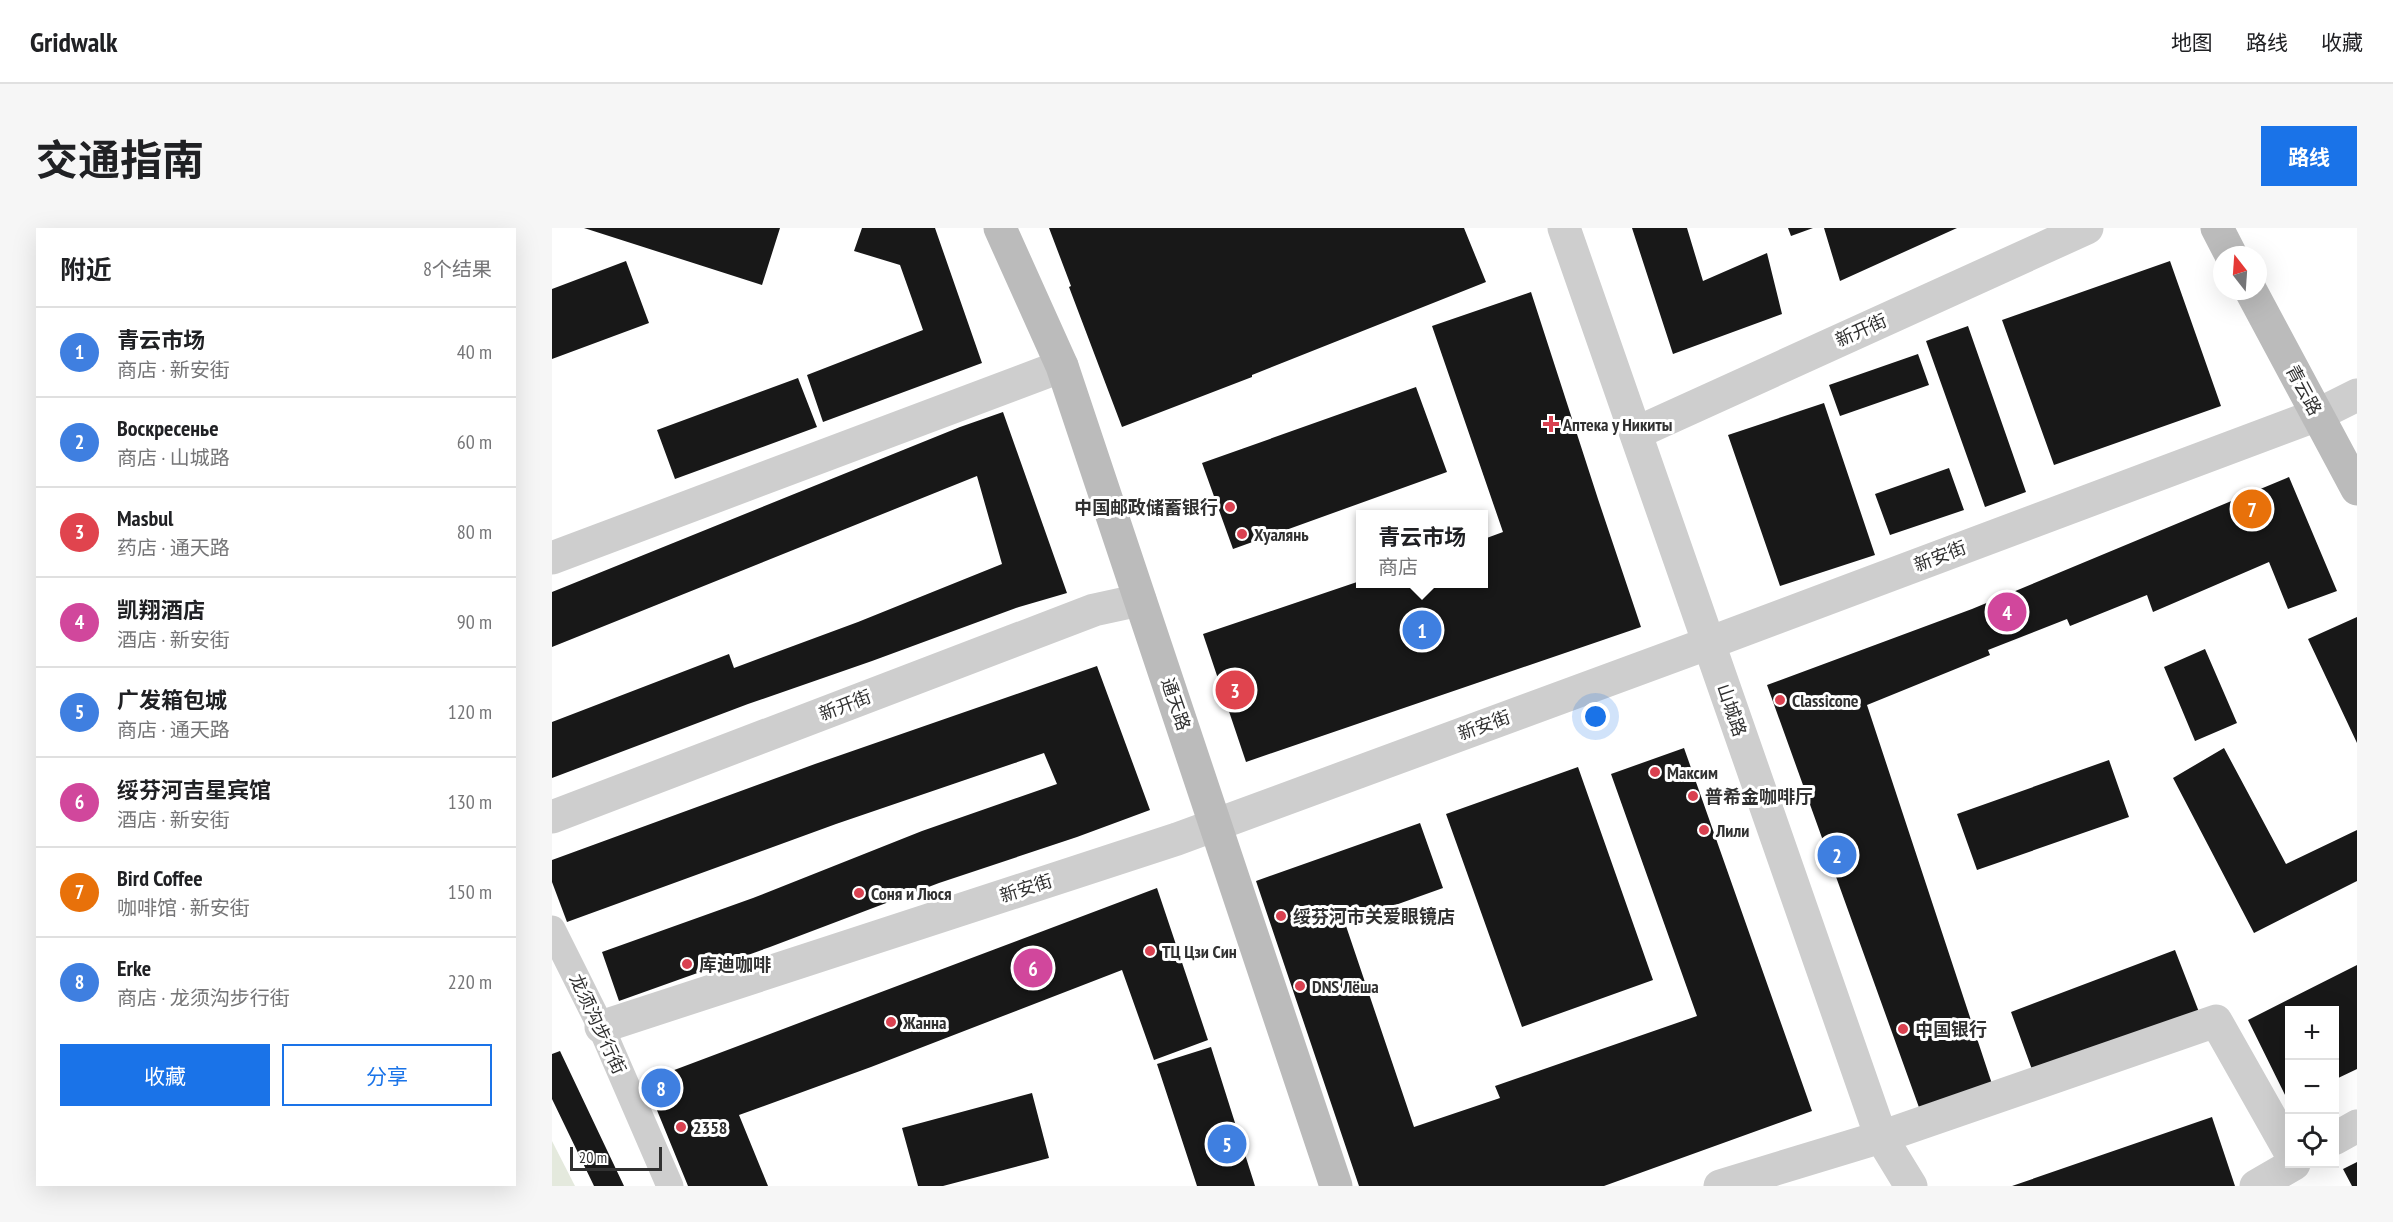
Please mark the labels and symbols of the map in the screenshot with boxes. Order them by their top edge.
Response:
north arrow [2213,246,2267,300]
street label: 新开街 [1832,309,1890,351]
street label: 青云路 [2281,361,2327,419]
place label: Аптека у Никиты [1562,413,1672,436]
marker: Аптека у Никиты [1544,417,1558,431]
pin: 7 [2232,486,2272,532]
place label: 中国邮政储蓄银行 [1074,496,1218,519]
marker: 中国邮政储蓄银行 [1223,500,1237,514]
place label: Хуалянь [1254,523,1309,546]
marker: Хуалянь [1235,527,1249,541]
street label: 新安街 [1911,536,1969,576]
pin: 4 [1988,590,2026,634]
pin: 1 [1402,608,1442,652]
pin: 3 [1216,668,1254,712]
street label: 通天路 [1156,675,1196,733]
street label: 山城路 [1712,681,1752,739]
street label: 新开街 [816,685,874,725]
place label: Classicone [1792,689,1859,712]
marker: Classicone [1773,693,1787,707]
your location [1581,702,1610,731]
street label: 新安街 [1455,705,1513,745]
place label: Максим [1667,761,1718,784]
marker: Максим [1648,765,1662,779]
place label: 普希金咖啡厅 [1705,785,1813,808]
marker: 普希金咖啡厅 [1686,789,1700,803]
place label: Лили [1715,819,1749,842]
marker: Лили [1697,823,1711,837]
pin: 2 [1818,832,1856,878]
street label: 新安街 [997,869,1055,907]
place label: Соня и Люся [871,882,952,905]
marker: Соня и Люся [852,886,866,900]
place label: 绥芬河市关爱眼镜店 [1293,905,1455,928]
marker: 绥芬河市关爱眼镜店 [1274,909,1288,923]
place label: ТЦ Цзи Син [1162,940,1237,963]
marker: ТЦ Цзи Син [1143,944,1157,958]
pin: 6 [1014,946,1052,990]
place label: 库迪咖啡 [699,953,771,976]
marker: 库迪咖啡 [680,957,694,971]
street label: 龙须沟步行街 [565,970,631,1078]
place label: DNS Лёша [1312,975,1379,998]
marker: DNS Лёша [1293,979,1307,993]
place label: Жанна [902,1011,946,1034]
marker: Жанна [884,1015,898,1029]
place label: 中国银行 [1915,1018,1987,1041]
marker: 中国银行 [1896,1022,1910,1036]
pin: 8 [642,1066,680,1110]
place label: 2358 [693,1116,727,1139]
marker: 2358 [674,1120,688,1134]
pin: 5 [1208,1122,1246,1166]
scale bar [570,1144,662,1172]

